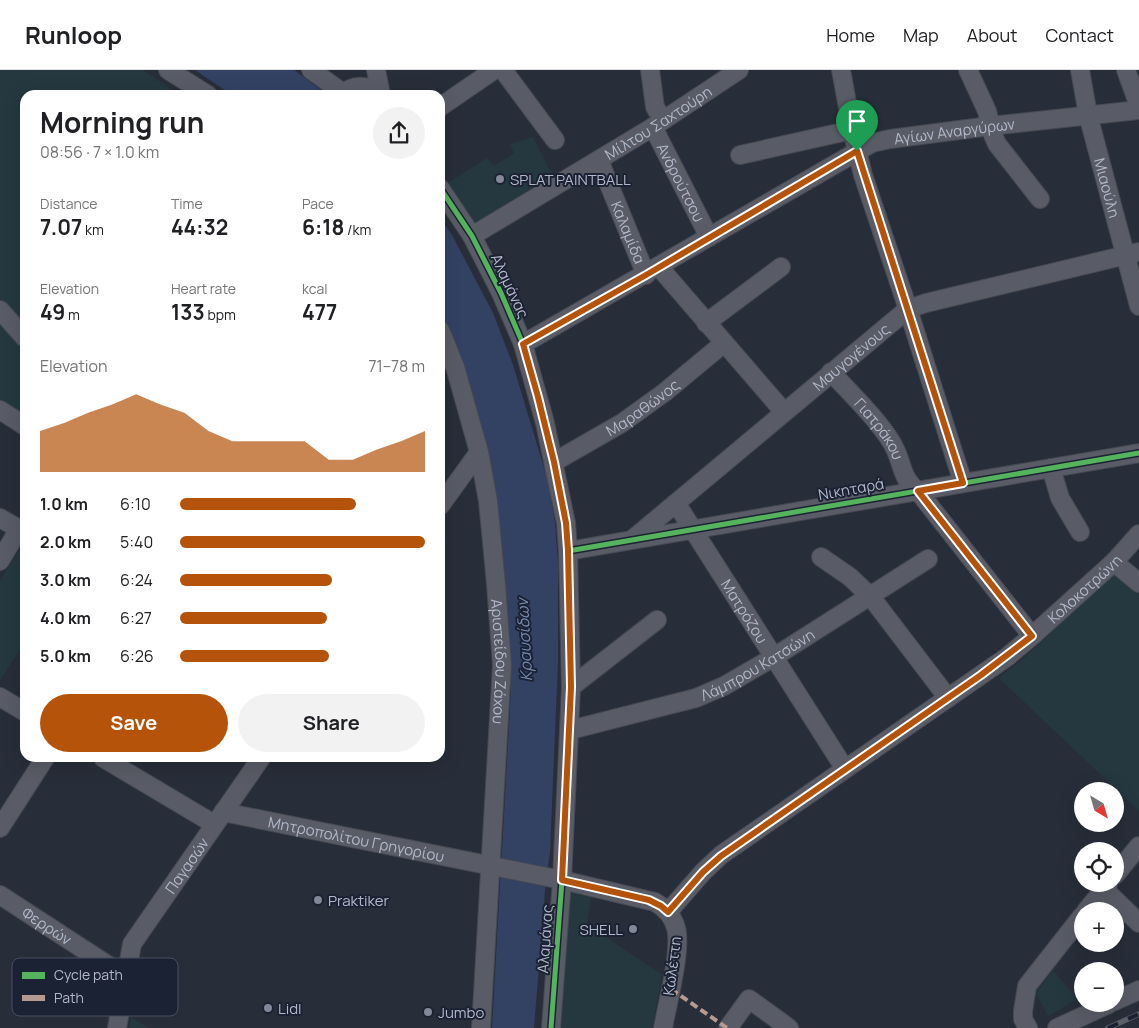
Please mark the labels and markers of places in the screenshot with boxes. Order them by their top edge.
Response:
pin [836,100,878,151]
place label: SPLAT PAINTBALL [510,169,631,190]
marker: SPLAT PAINTBALL [494,173,506,185]
place label: Praktiker [328,890,390,911]
marker: Praktiker [312,894,324,906]
place label: SHELL [580,919,623,940]
marker: SHELL [627,923,639,935]
place label: Lidl [278,998,302,1019]
marker: Lidl [262,1002,274,1014]
place label: Jumbo [438,1002,484,1023]
marker: Jumbo [422,1006,434,1018]

